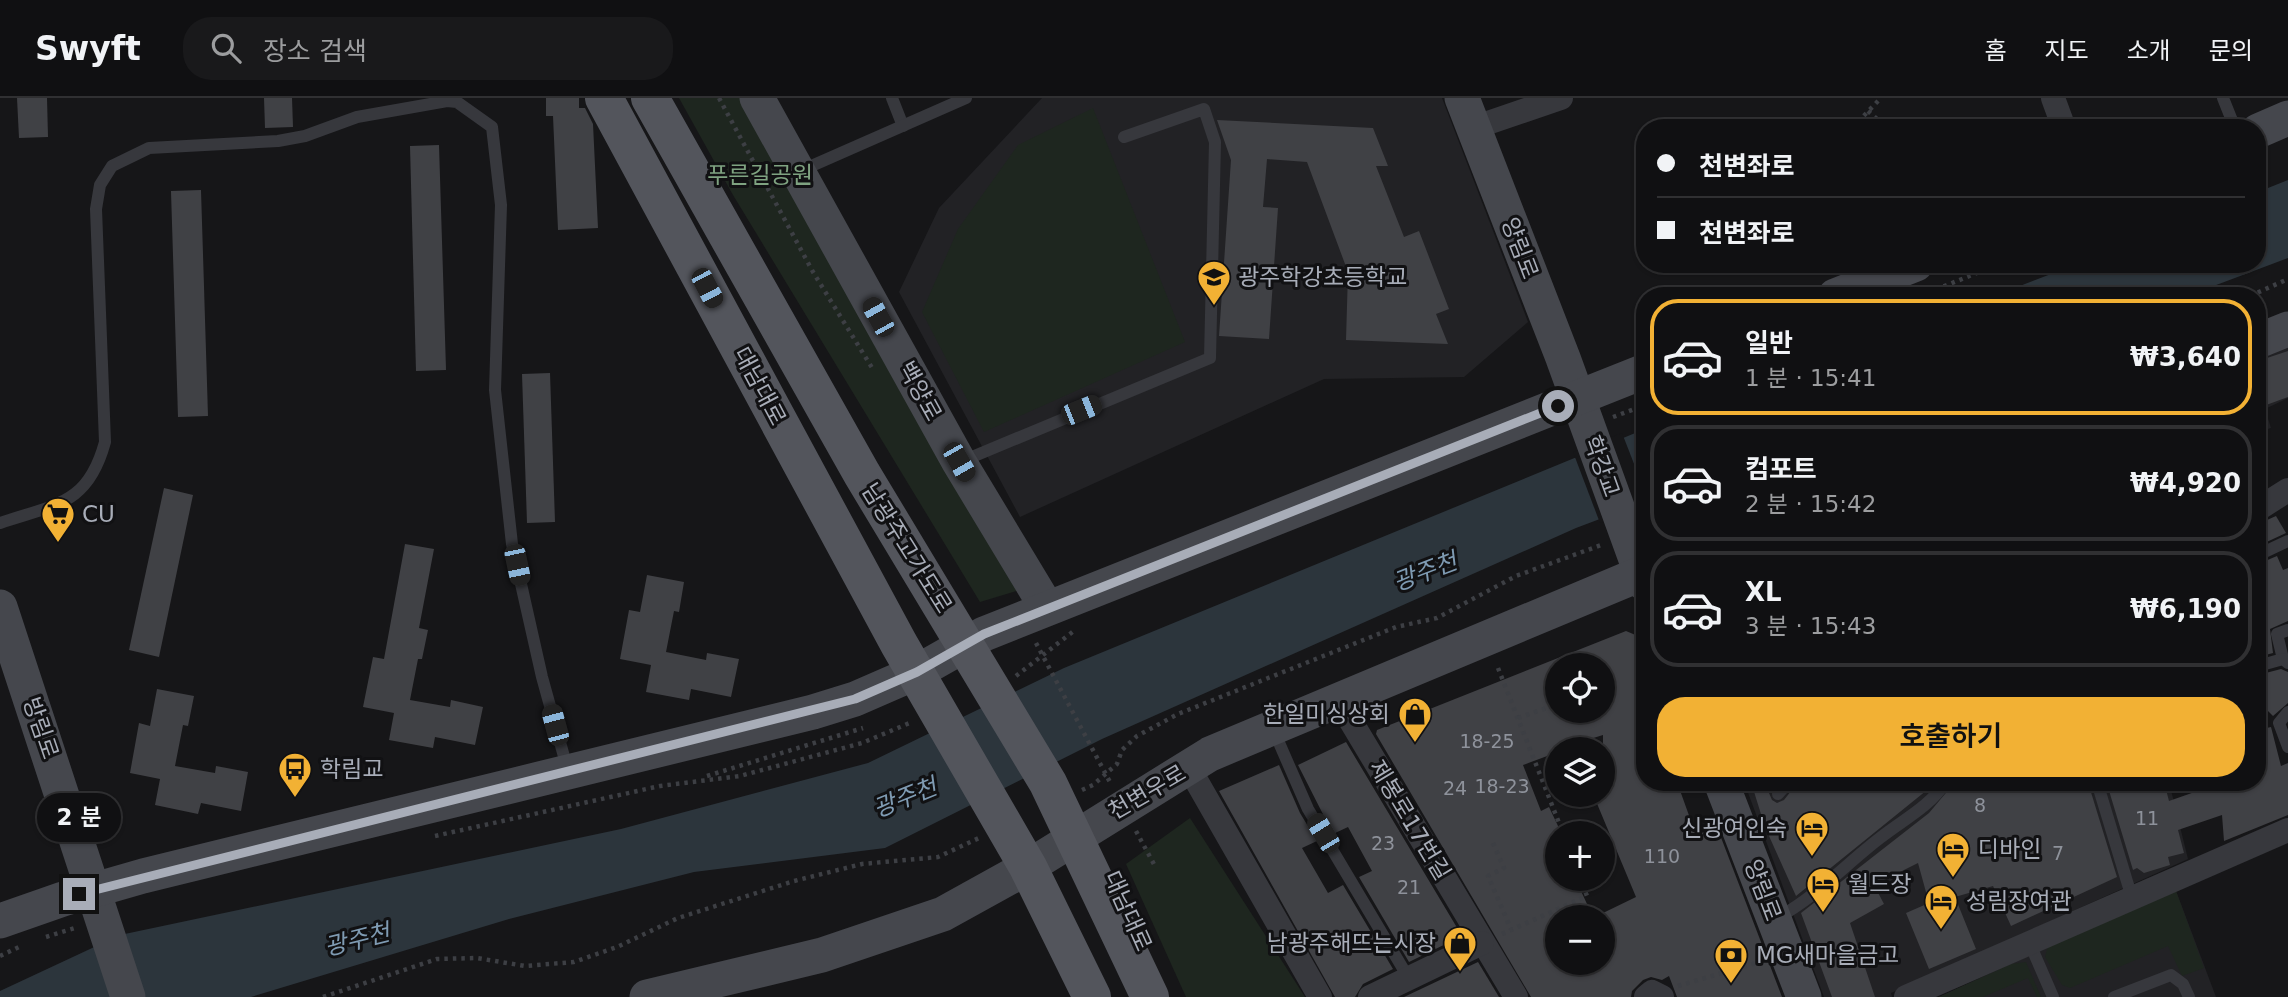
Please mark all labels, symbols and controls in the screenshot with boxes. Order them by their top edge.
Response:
search box [183,17,673,80]
text: Swyft [35,29,141,68]
icon: search [207,29,245,67]
text: 장소 검색 [263,36,367,66]
text: 홈 [1984,37,2006,65]
text: 지도 [2044,37,2089,65]
text: 소개 [2127,37,2171,65]
text: 문의 [2209,37,2253,65]
text: 천변좌로 [1699,151,1795,181]
park label: 푸른길공원 [707,162,813,188]
street label: 양림로 [1496,214,1544,282]
text: 천변좌로 [1699,218,1795,248]
school or university icon: 광주학강초등학교 [1195,258,1233,307]
place label: 광주학강초등학교 [1238,264,1407,290]
car [688,265,727,311]
car [859,294,898,340]
icon: car [1661,326,1724,389]
text: 일반 [1745,328,1793,358]
text: ₩3,640 [2130,342,2241,372]
street label: 대남대로 [729,343,791,429]
street label: 백양로 [893,357,947,425]
text: 1 분 · 15:41 [1745,365,1876,391]
route start [1542,390,1574,422]
car [1058,392,1105,428]
street label: 학강교 [1579,432,1625,500]
car [940,439,979,485]
icon: car [1661,452,1724,515]
text: 컴포트 [1745,454,1817,484]
text: ₩4,920 [2130,468,2241,498]
street label: 남광주고가도로 [857,478,957,618]
text: 2 분 · 15:42 [1745,491,1876,517]
supermarket icon: CU [39,495,77,544]
place label: CU [82,501,115,527]
car [503,542,532,588]
water label: 광주천 [1389,546,1464,597]
text: XL [1745,577,1782,607]
icon: car [1661,578,1724,641]
text: ₩6,190 [2130,594,2241,624]
text: 3 분 · 15:43 [1745,613,1876,639]
map controls [1545,653,1615,975]
button: locate [1545,653,1615,723]
street label: 방림로 [18,694,64,762]
shop icon: 한일미싱상회 [1396,695,1434,744]
button: 호출하기 [1657,697,2245,777]
place label: 한일미싱상회 [1263,701,1390,727]
car [540,702,571,748]
house number: 18-25 [1459,730,1515,752]
button: layers [1545,737,1615,807]
bus stop icon: 학림교 [276,750,314,799]
street label: 제봉로17번길 [1364,755,1456,885]
place label: 학림교 [320,756,383,782]
street label: 천변우로 [1104,760,1190,824]
water label: 광주천 [869,772,944,823]
house number: 18-23 [1474,775,1530,797]
house number: 24 [1443,777,1467,799]
callout: 2 분 [37,792,121,842]
house number: 8 [1974,794,1986,816]
text: 2 분 [56,804,102,830]
house number: 11 [2135,807,2159,829]
hotel icon: 신광여인숙 [1793,809,1831,858]
car [1304,810,1343,856]
place label: 신광여인숙 [1681,815,1787,841]
button: + [1545,821,1615,891]
hotel icon: 디바인 [1934,830,1972,879]
house number: 23 [1371,832,1395,854]
place label: 디바인 [1978,836,2041,862]
house number: 7 [2052,842,2064,864]
house number: 110 [1644,845,1680,867]
street label: 양림로 [1739,856,1787,924]
hotel icon: 월드장 [1804,865,1842,914]
street label: 대남대로 [1099,867,1157,955]
place label: 월드장 [1848,871,1911,897]
house number: 21 [1397,876,1421,898]
route end [63,878,95,910]
hotel icon: 성림장여관 [1922,882,1960,931]
place label: 성림장여관 [1966,888,2072,914]
button: − [1545,905,1615,975]
water label: 광주천 [321,918,395,962]
shop icon: 남광주해뜨는시장 [1441,924,1479,973]
place label: 남광주해뜨는시장 [1267,930,1436,956]
bank icon: MG새마을금고 [1712,936,1750,985]
place label: MG새마을금고 [1756,942,1899,968]

